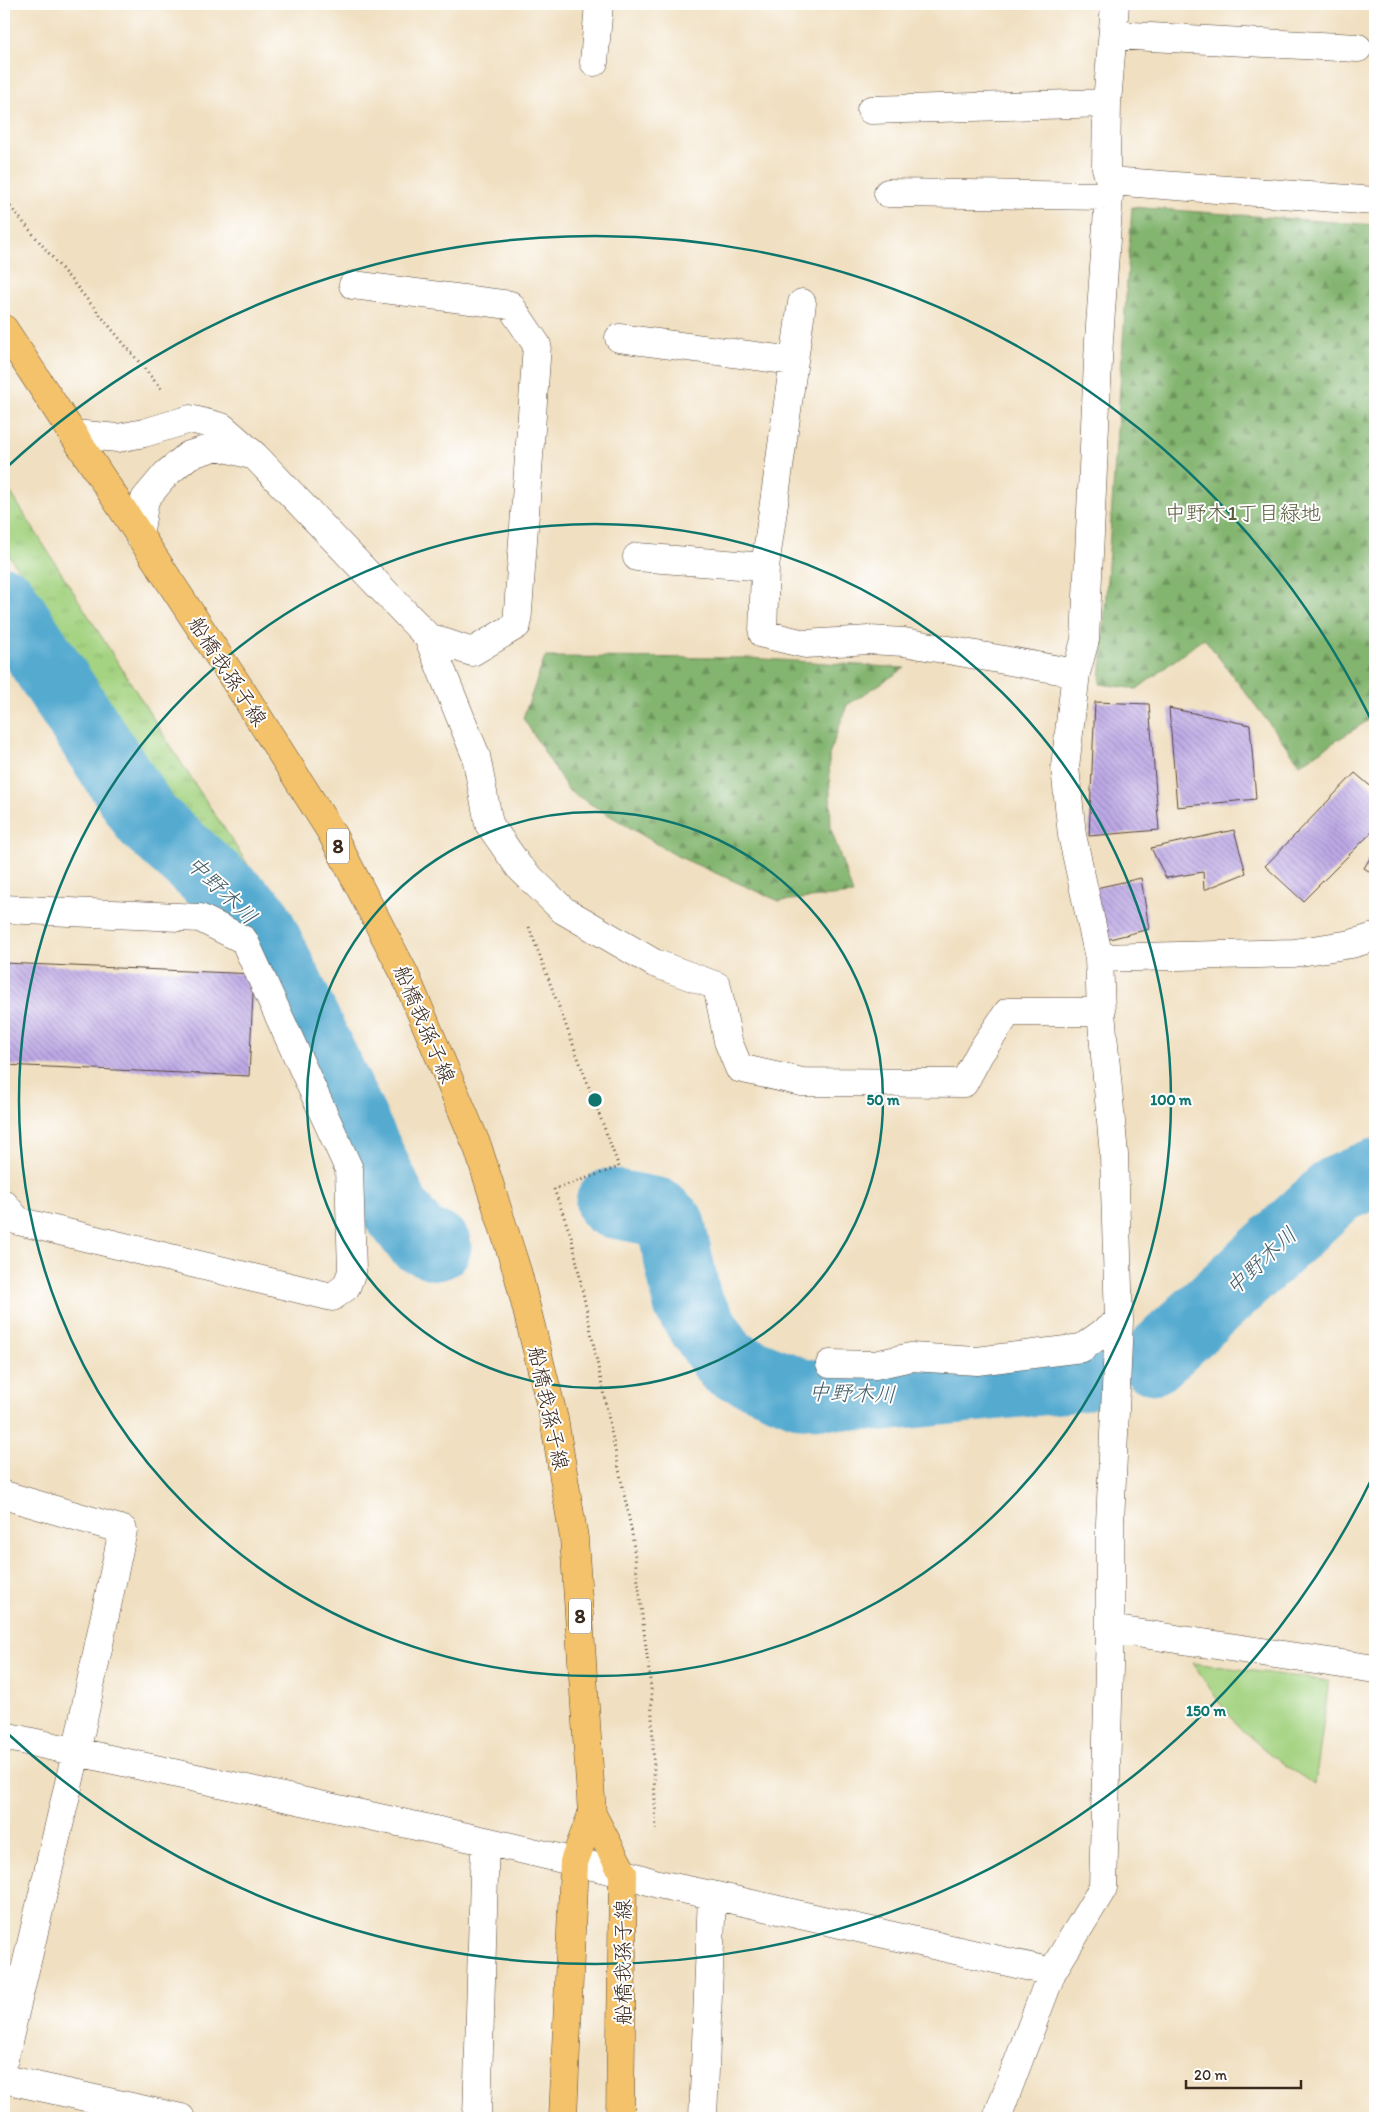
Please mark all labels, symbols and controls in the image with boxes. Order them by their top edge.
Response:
park label: 中野木1丁目緑地 [1165,500,1321,525]
street label: 船橋我孫子線 [183,611,273,731]
road number: 8 [327,828,349,864]
water label: 中野木川 [181,850,263,930]
street label: 船橋我孫子線 [389,961,461,1087]
centre of rings [586,1091,604,1109]
text: 50 m [866,1091,900,1109]
text: 100 m [1150,1091,1192,1109]
water label: 中野木川 [1220,1221,1302,1301]
street label: 船橋我孫子線 [524,1344,574,1472]
water label: 中野木川 [808,1378,896,1408]
road number: 8 [569,1598,591,1634]
text: 150 m [1186,1702,1226,1720]
street label: 船橋我孫子線 [610,1899,635,2025]
scale bar [1186,2057,1302,2089]
text: 20 m [1194,2066,1228,2084]

